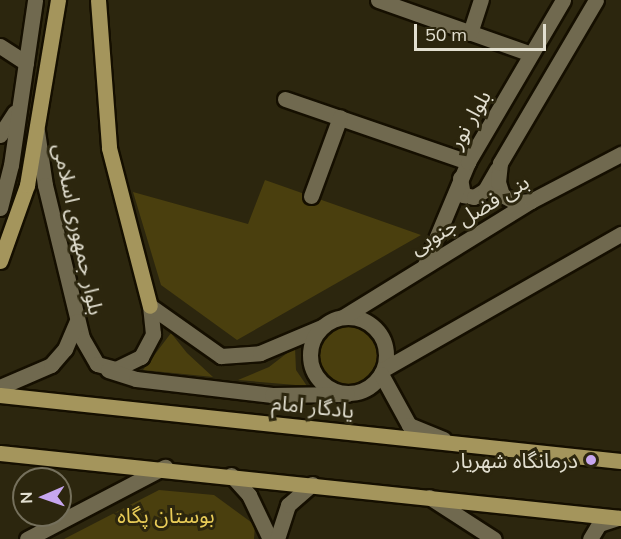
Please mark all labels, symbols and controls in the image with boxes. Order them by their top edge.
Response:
scale bar [417,12,549,50]
text: 50 m [425,23,467,46]
street label: بلوار نور [442,85,496,153]
street label: بلوار جمهوری اسلامی [49,141,109,317]
street label: بنی فضل جنوبی [405,169,533,259]
street label: یادگار امام [271,389,355,423]
place label: درمانگاه شهریار [453,447,578,473]
marker: درمانگاه شهریار [582,451,600,469]
north arrow [12,467,72,527]
text: N [16,491,36,504]
park label: بوستان پگاه [117,502,215,528]

